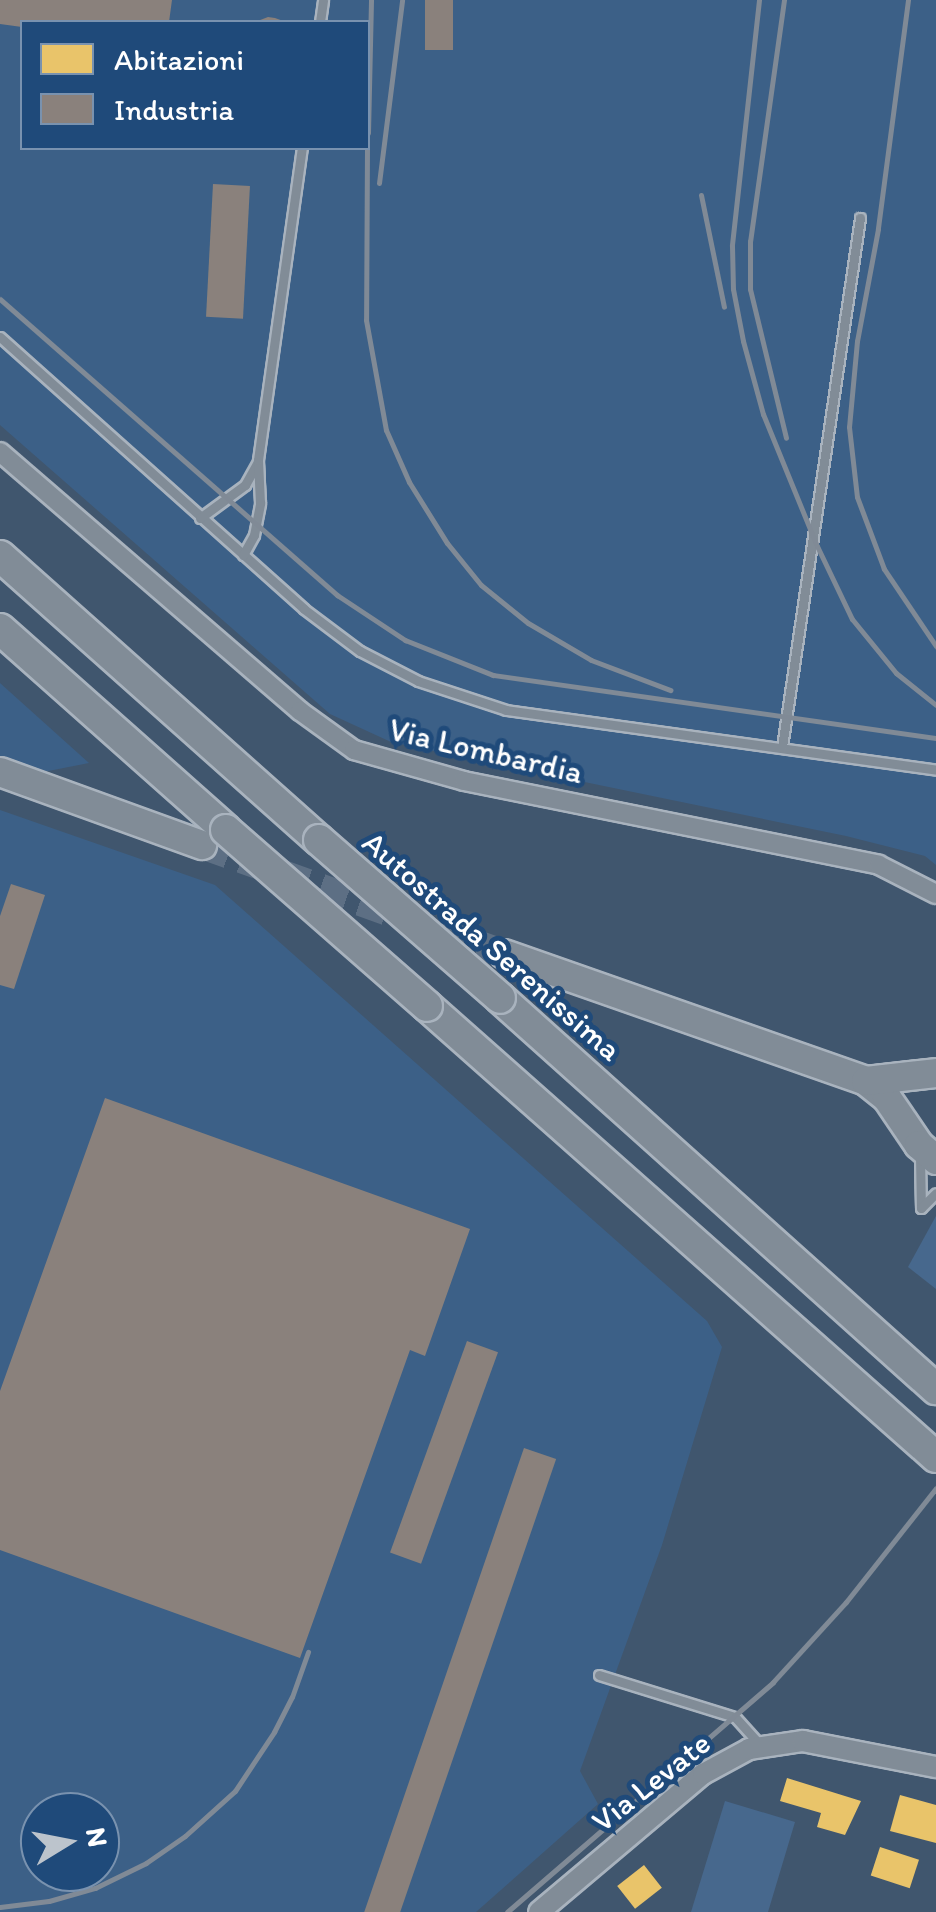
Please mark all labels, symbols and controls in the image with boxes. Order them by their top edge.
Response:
legend [20,20,370,150]
text: Abitazioni [114,41,244,78]
text: Industria [114,91,234,128]
street label: Via Lombardia [386,710,586,792]
street label: Autostrada Serenissima [356,824,628,1068]
street label: Via Levate [584,1724,718,1840]
north arrow [20,1792,120,1892]
text: N [79,1825,116,1849]

